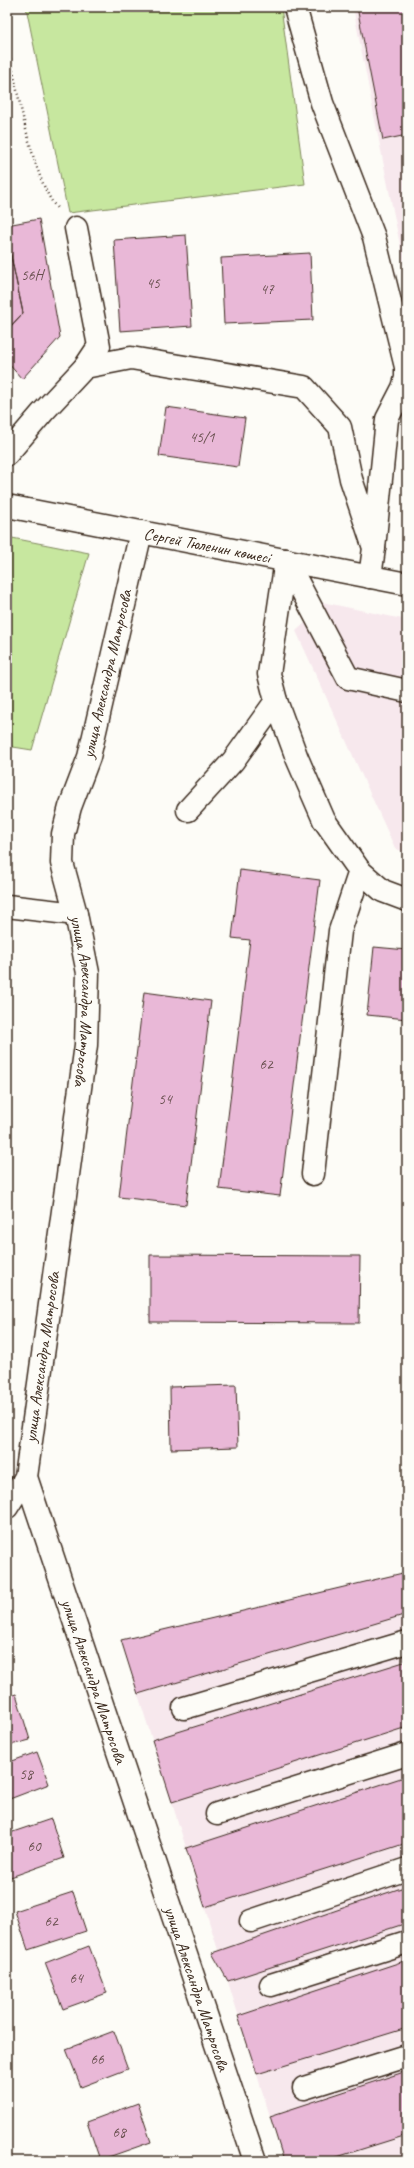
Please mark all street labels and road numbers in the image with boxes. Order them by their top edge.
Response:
street label: Сергей Тюленин көшесі [142,522,274,568]
street label: улица Александра Матросова [77,586,137,761]
street label: улица Александра Матросова [66,912,99,1089]
street label: улица Александра Матросова [19,1269,65,1445]
street label: улица Александра Матросова [57,1595,132,1768]
street label: улица Александра Матросова [160,1902,235,2075]

